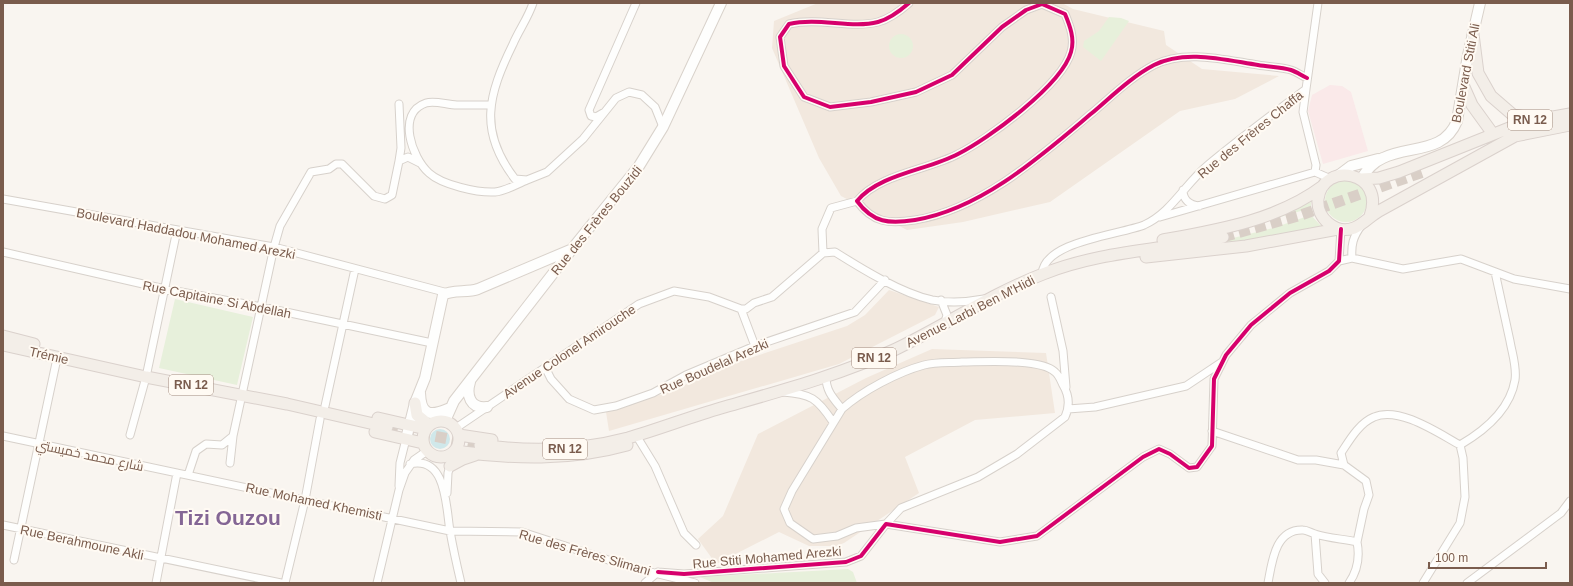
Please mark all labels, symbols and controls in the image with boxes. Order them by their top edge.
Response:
street label: Boulevard Stiti Ali [1448,22,1483,124]
street label: Rue des Frères Chaffa [1195,87,1307,182]
road number: RN 12 [1508,110,1552,130]
street label: Rue des Frères Bouzidi [548,163,645,278]
street label: Boulevard Haddadou Mohamed Arezki [75,205,297,262]
street label: Avenue Larbi Ben M'Hidi [903,272,1037,350]
street label: Rue Capitaine Si Abdellah [141,278,292,321]
street label: Avenue Colonel Amirouche [500,301,638,401]
street label: Rue Boudelal Arezki [658,336,771,397]
street label: Trémie [28,344,70,367]
road number: RN 12 [852,348,896,368]
road number: RN 12 [169,375,213,395]
street label: شارع محمد خميستي [34,437,145,477]
road number: RN 12 [543,439,587,459]
street label: Rue Mohamed Khemisti [244,480,383,523]
district label: Tizi Ouzou [175,506,281,529]
street label: Rue Berahmoune Akli [19,522,145,563]
street label: Rue des Frères Slimani [518,527,652,578]
street label: Rue Stiti Mohamed Arezki [692,543,842,571]
scale bar [1429,544,1546,570]
text: 100 m [1435,551,1468,565]

